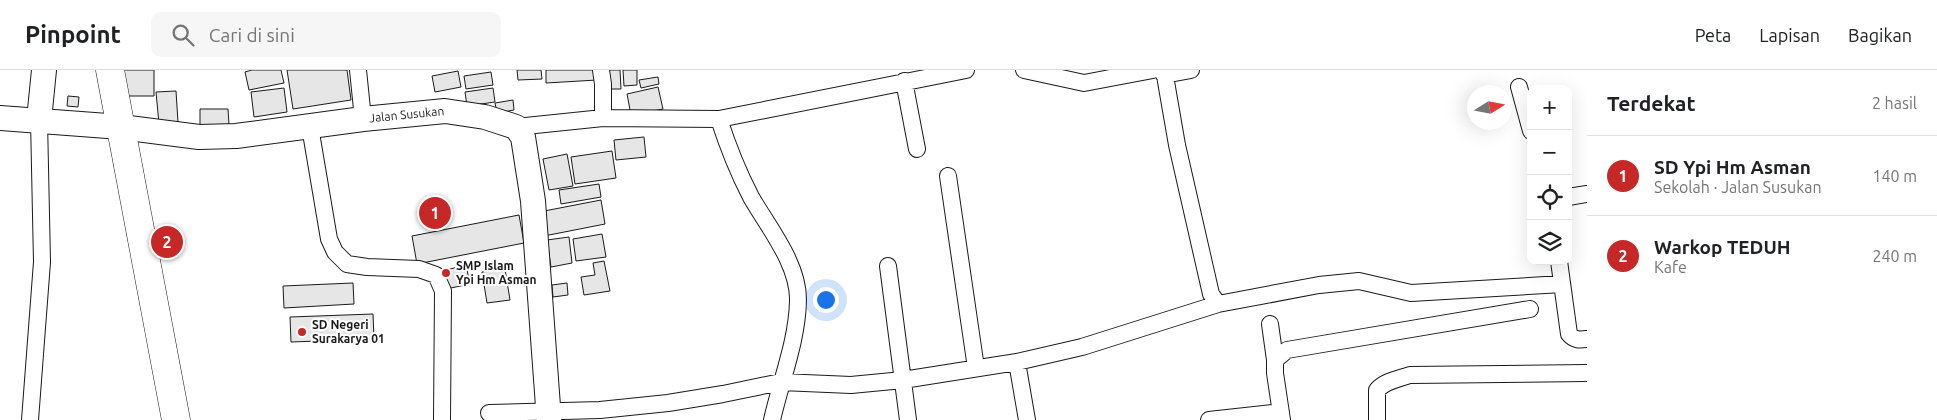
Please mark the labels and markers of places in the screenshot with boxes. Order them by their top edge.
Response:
pin: 1 [419,194,451,232]
pin: 2 [151,223,183,261]
place label: SMP Islam Ypi Hm Asman [456,259,537,286]
marker: SMP Islam Ypi Hm Asman [440,267,452,279]
place label: SD Negeri Surakarya 01 [312,318,385,345]
marker: SD Negeri Surakarya 01 [296,326,308,338]

